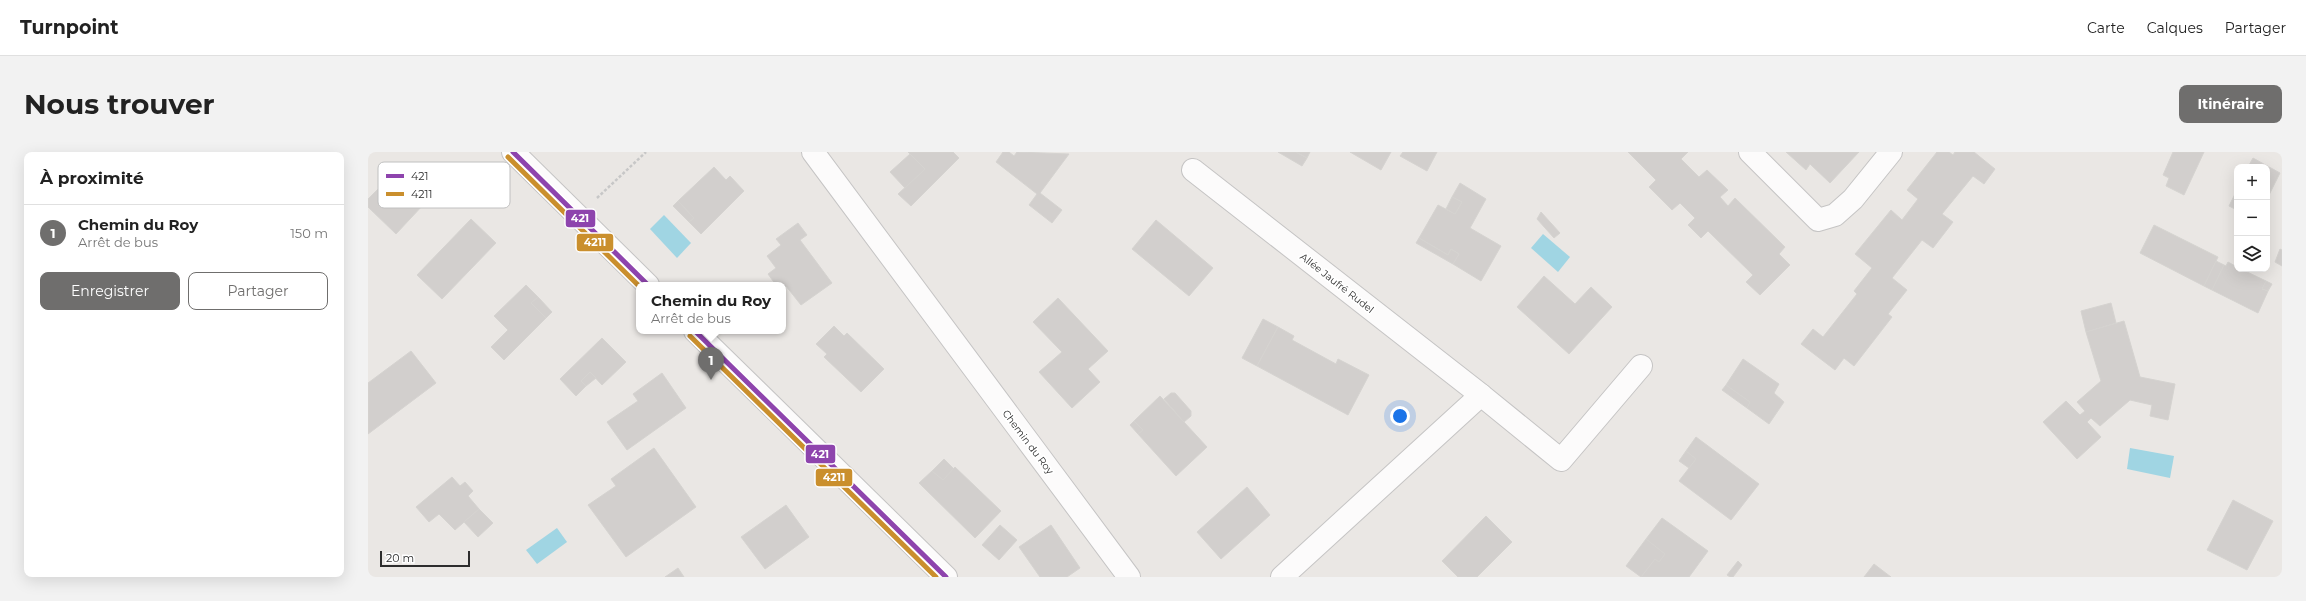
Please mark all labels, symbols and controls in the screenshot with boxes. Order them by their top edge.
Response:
text: Turnpoint [20,16,119,39]
text: Carte [2087,19,2125,37]
text: Calques [2147,19,2203,37]
text: Partager [2225,19,2286,37]
button: Itinéraire [2179,85,2282,123]
text: Nous trouver [24,87,215,121]
legend [378,162,510,208]
map controls [2234,164,2270,272]
button: + [2234,164,2270,200]
text: À proximité [40,168,144,188]
text: 421 [411,169,428,183]
text: 4211 [411,187,432,201]
button: − [2234,200,2270,236]
line badge: 421 [565,209,596,228]
text: 421 [571,211,589,225]
text: Chemin du Roy [78,215,198,234]
text: 1 [50,225,56,241]
text: 150 m [290,225,328,241]
line badge: 4211 [576,233,614,252]
text: Arrêt de bus [78,234,158,250]
text: 4211 [584,235,606,249]
button: layers [2234,236,2270,272]
street label: Allée Jaufré Rudel [1297,250,1377,316]
button: Enregistrer [40,272,180,310]
button: Partager [188,272,328,310]
popup [636,282,786,334]
text: Chemin du Roy [651,291,771,310]
text: Arrêt de bus [651,310,731,326]
pin: 1 [698,347,724,380]
your location [1390,406,1410,426]
street label: Chemin du Roy [999,407,1057,477]
line badge: 421 [805,444,836,464]
text: 421 [811,447,829,461]
line badge: 4211 [815,468,853,487]
text: 4211 [823,470,845,484]
scale bar [380,549,470,568]
text: 20 m [386,551,414,565]

